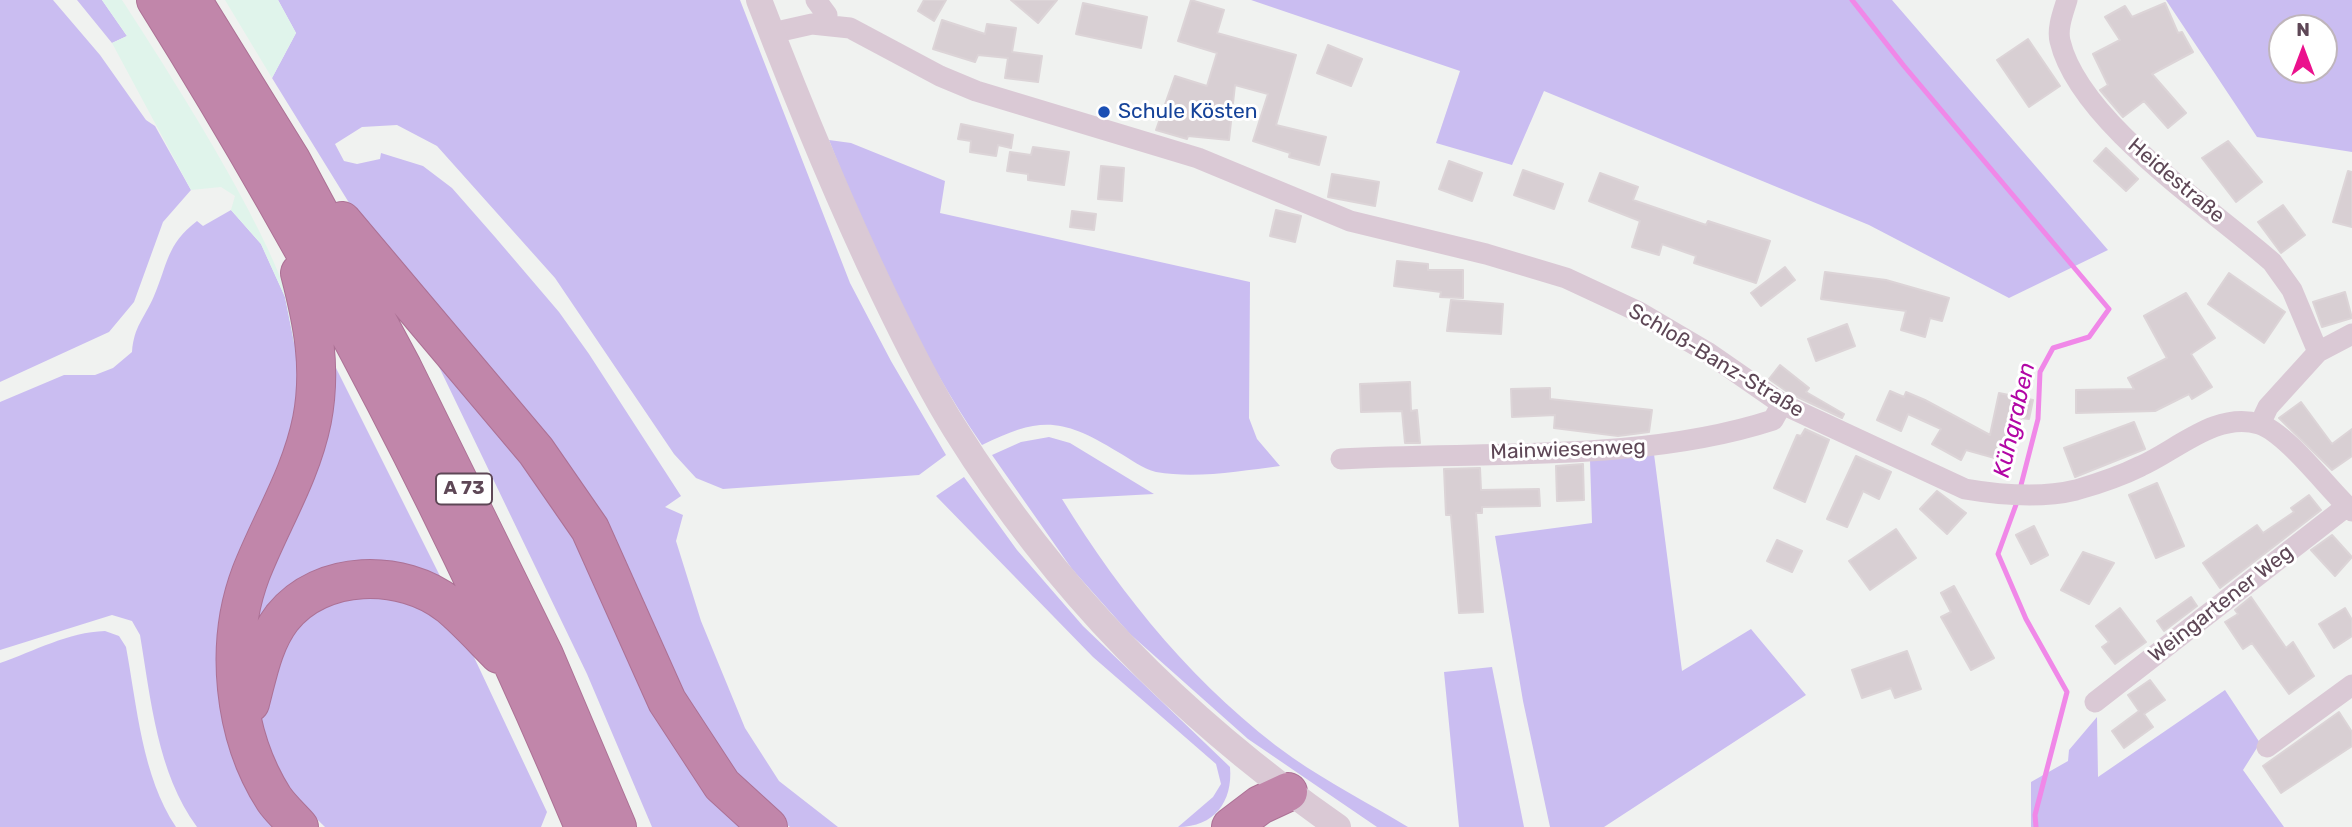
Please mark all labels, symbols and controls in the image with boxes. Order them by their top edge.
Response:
north arrow [2268,14,2338,84]
text: N [2296,18,2310,41]
place label: Schule Kösten [1118,99,1258,125]
marker: Schule Kösten [1096,104,1112,120]
street label: Heidestraße [2123,133,2229,229]
street label: Schloß-Banz-Straße [1624,299,1808,423]
water label: Kühgraben [1988,360,2042,480]
street label: Mainwiesenweg [1490,435,1646,465]
road number: A 73 [436,474,492,504]
street label: Weingartener Weg [2144,540,2298,668]

